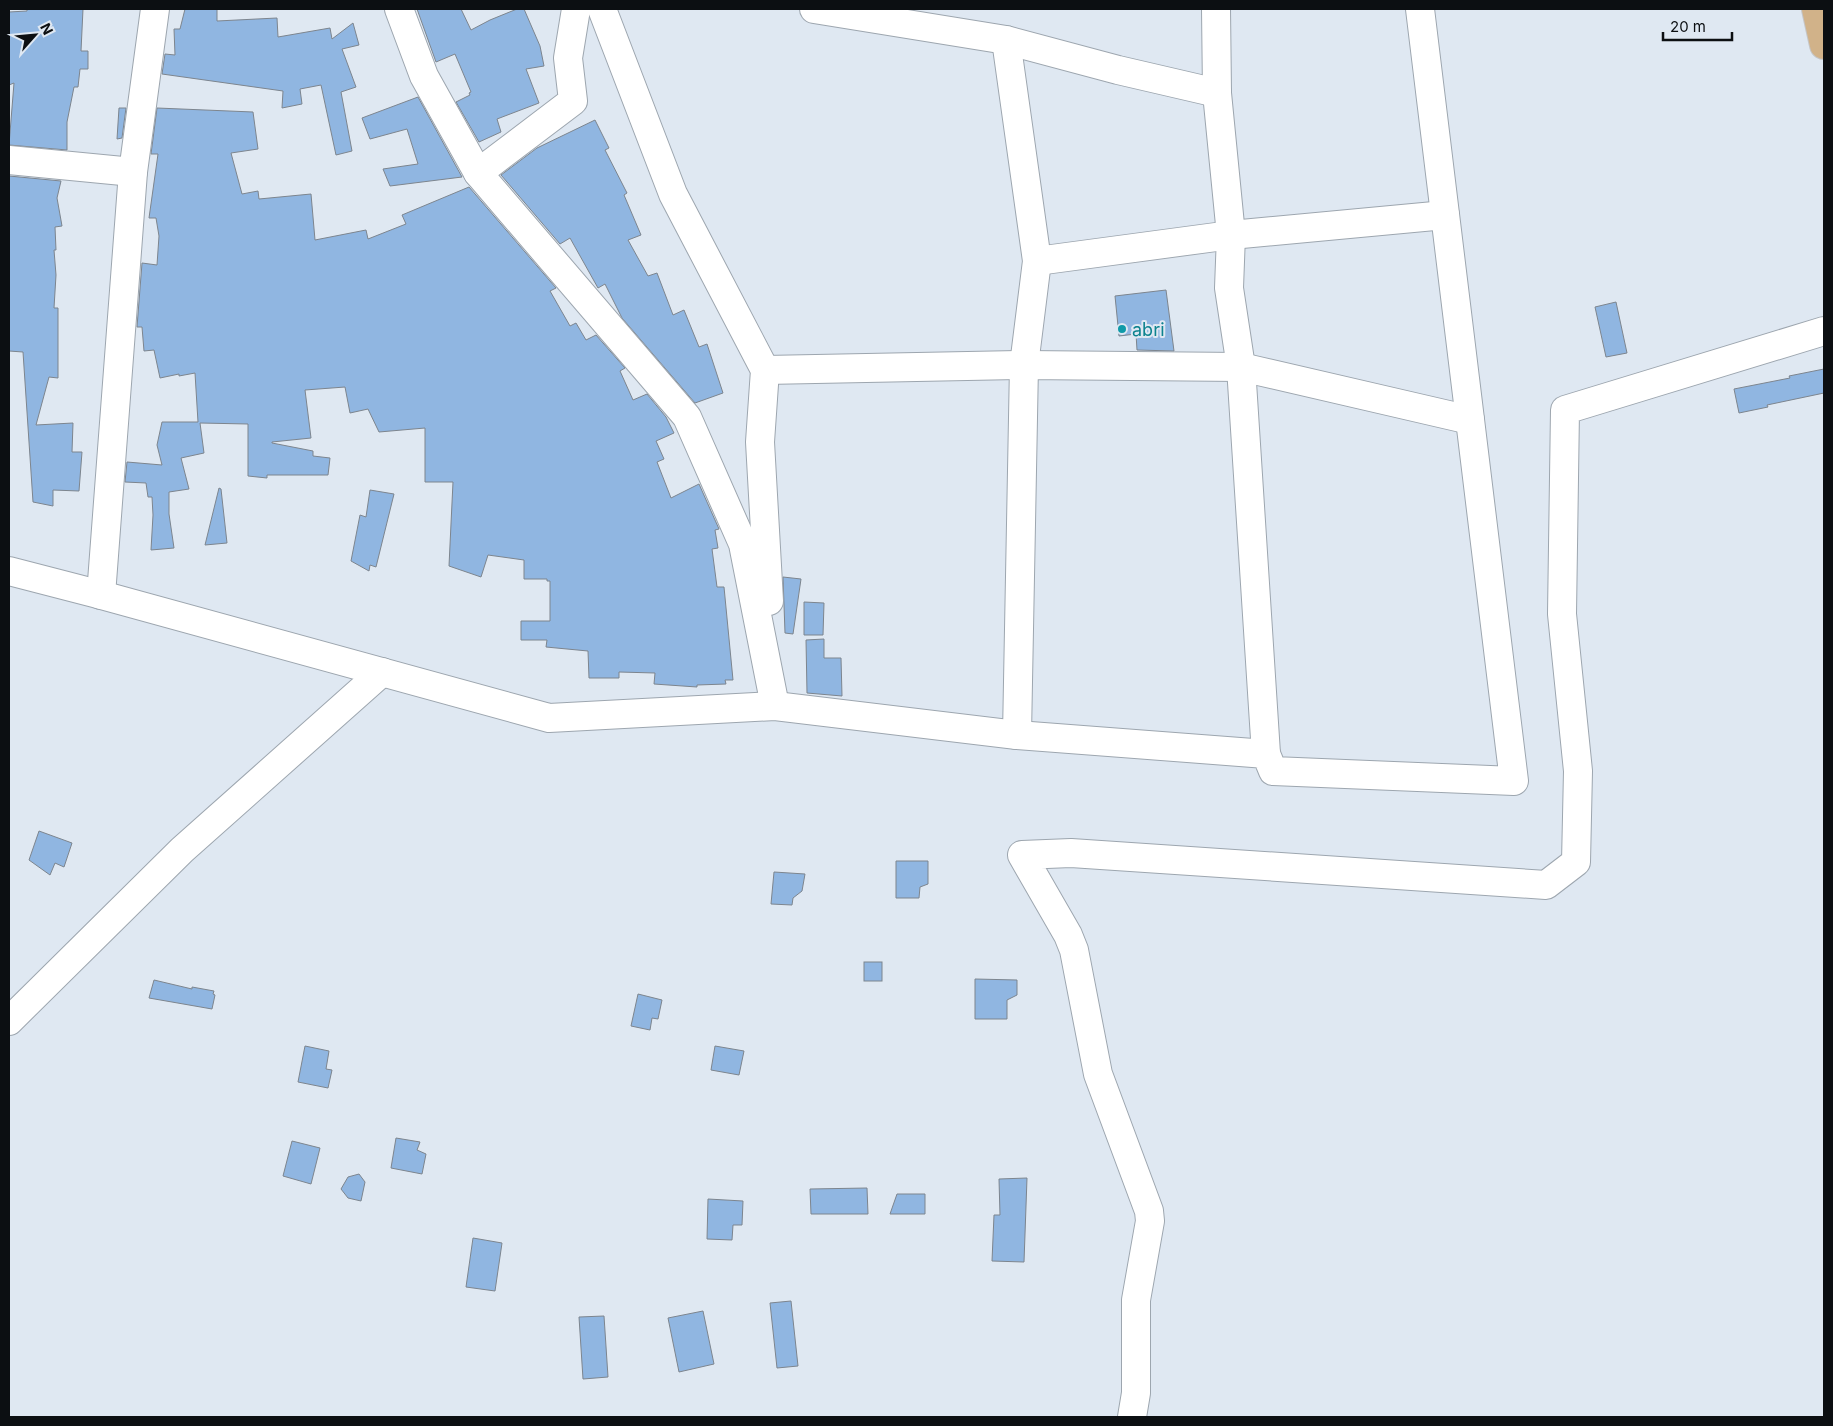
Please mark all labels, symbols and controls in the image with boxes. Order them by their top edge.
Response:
north arrow [10,10,60,60]
scale bar [1663,10,1732,42]
text: 20 m [1670,17,1706,36]
text: N [37,20,57,37]
place label: abri [1132,319,1165,340]
marker: abri [1116,323,1128,335]

